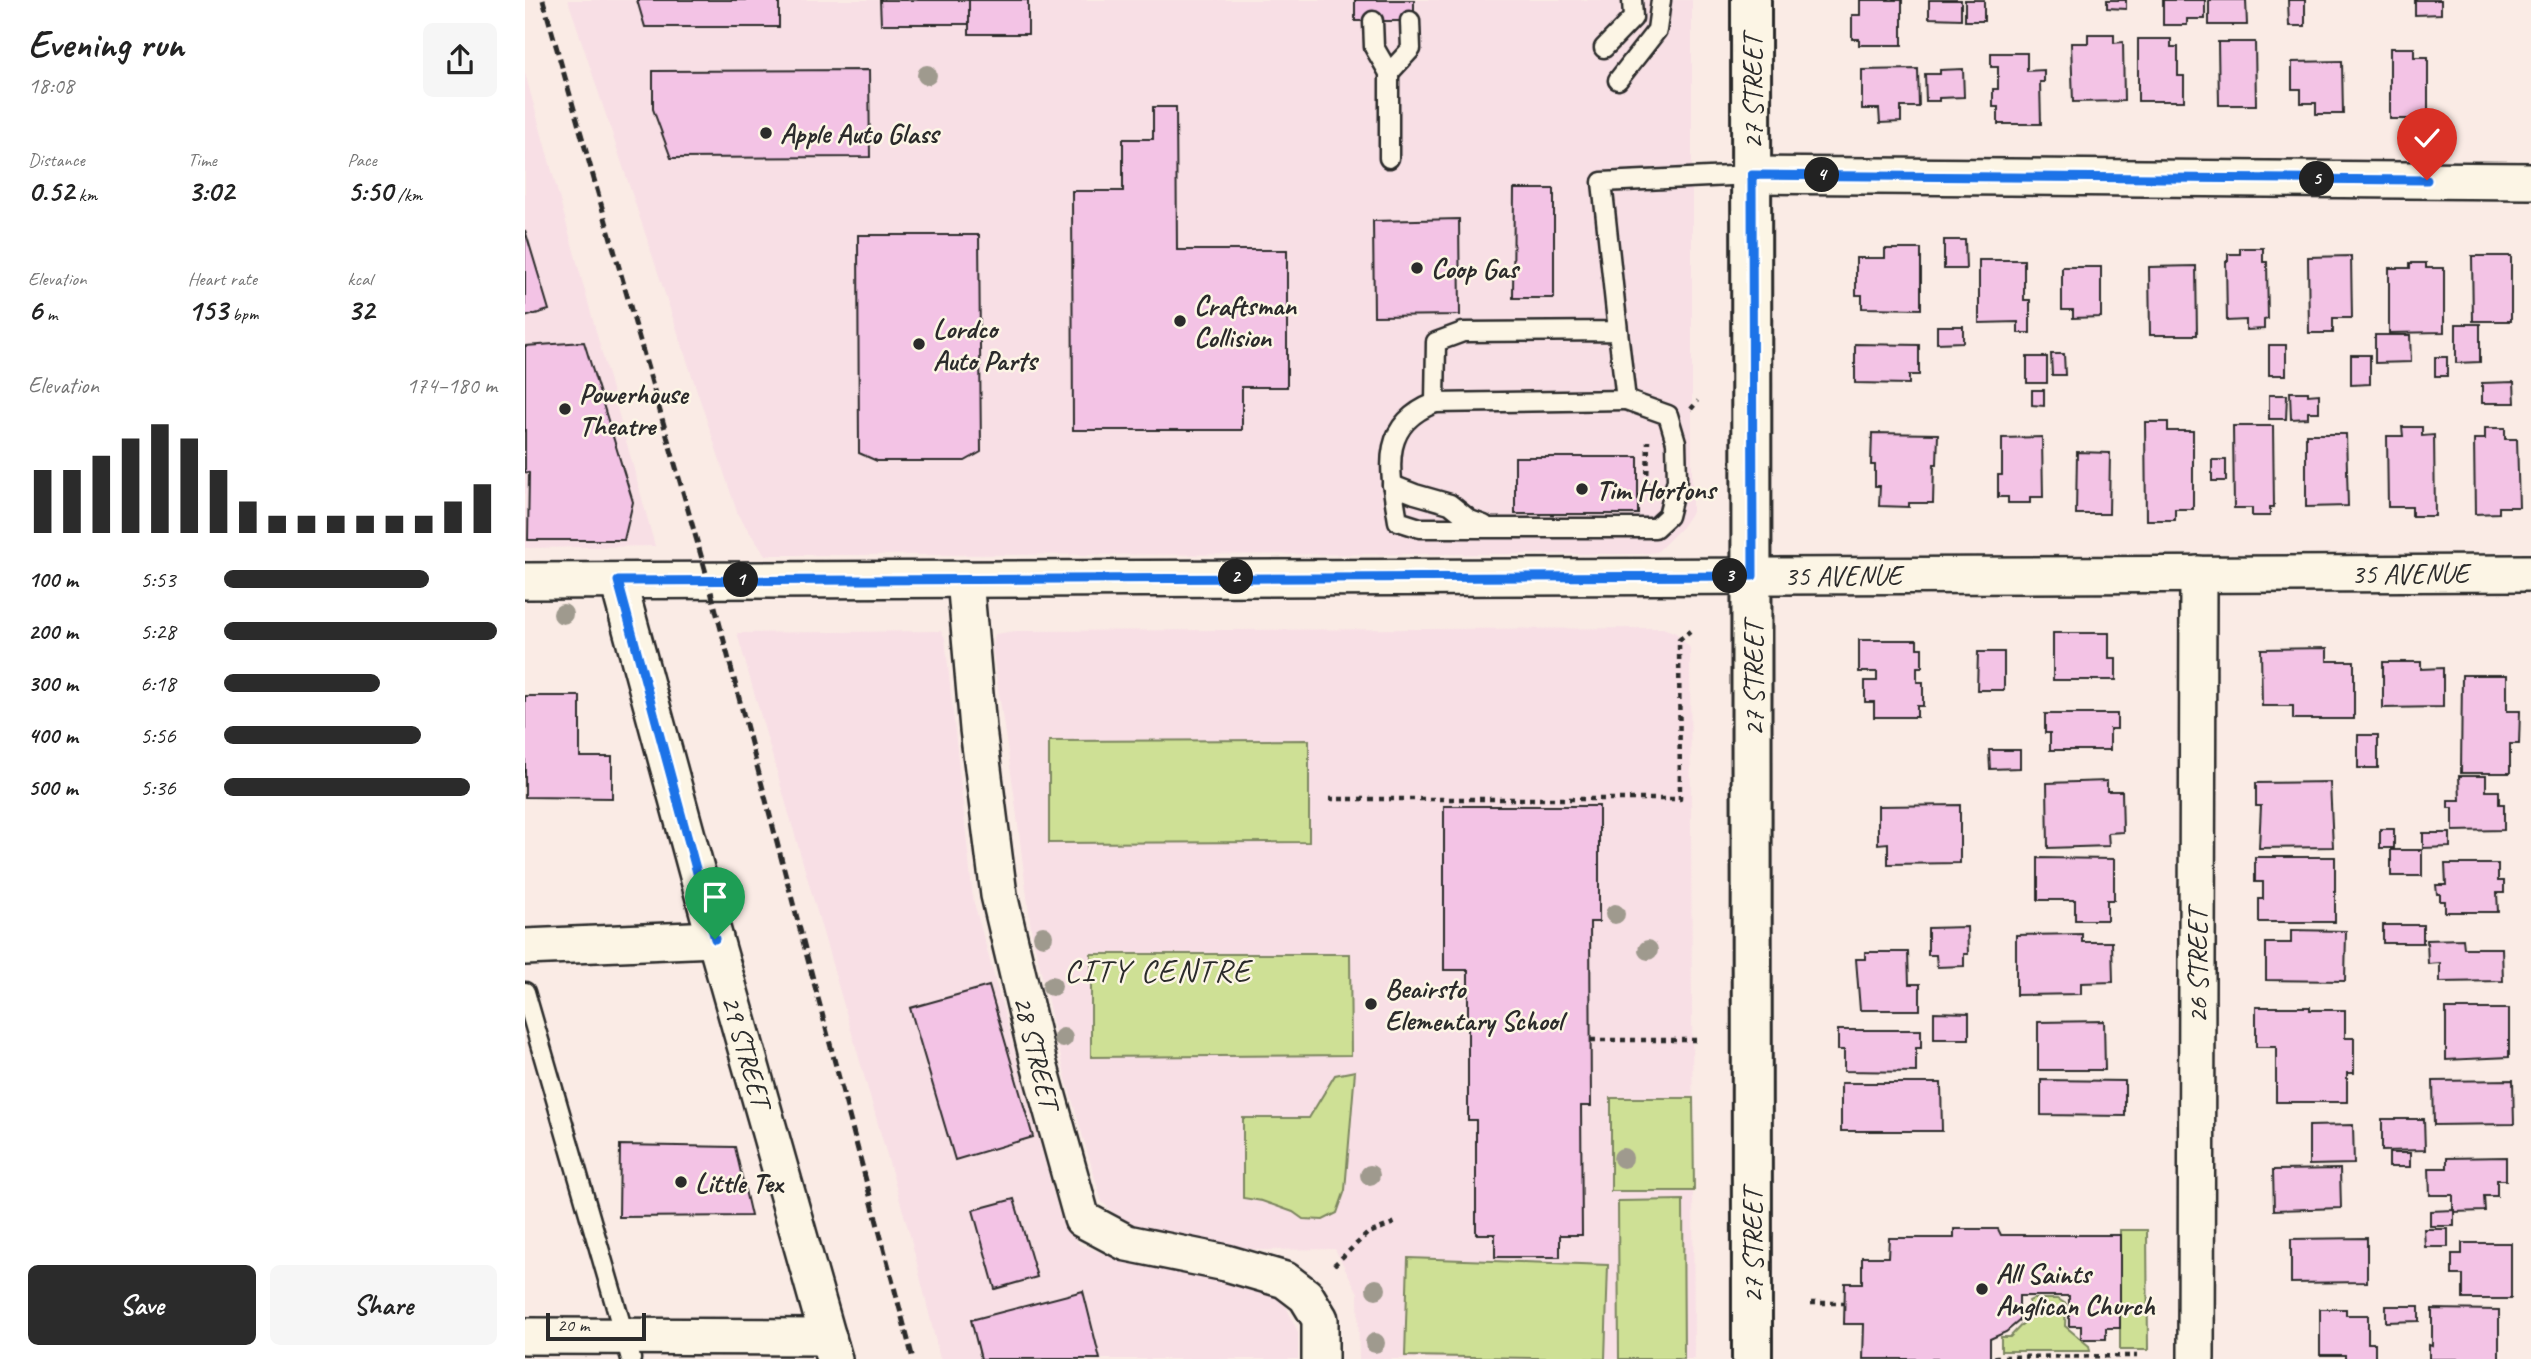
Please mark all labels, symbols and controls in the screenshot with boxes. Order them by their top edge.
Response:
text: Evening run [28,21,184,68]
button: share [423,23,497,97]
street label: 27 STREET [1735,29,1770,149]
text: 18:08 [28,71,74,100]
pin [2397,108,2457,180]
place label: Apple Auto Glass [780,116,942,151]
icon: check [2408,119,2446,157]
marker: Apple Auto Glass [758,125,774,141]
text: Distance [28,148,85,172]
text: Time [188,148,217,172]
text: Pace [347,148,377,172]
pin: 4 [1805,158,1839,192]
text: 4 [1817,162,1826,186]
pin: 5 [2299,162,2335,196]
text: 5 [2312,166,2321,190]
text: 0.52 [28,172,74,210]
text: 3:02 [188,172,234,210]
text: 5:50 [347,172,393,210]
text: km [74,183,97,207]
text: /km [393,183,422,207]
place label: Coop Gas [1431,251,1521,286]
marker: Coop Gas [1409,260,1425,276]
text: Elevation [28,267,86,291]
text: Heart rate [188,267,257,291]
text: kcal [347,267,372,291]
place label: Craftsman Collision [1194,288,1297,355]
text: 6 [28,291,42,329]
text: 153 [188,291,228,329]
text: 32 [347,291,374,329]
text: m [42,302,57,326]
text: bpm [228,302,258,326]
place label: Lordco Auto Parts [933,311,1040,378]
marker: Craftsman Collision [1172,313,1188,329]
marker: Lordco Auto Parts [911,336,927,352]
text: Elevation [28,371,99,400]
text: 174–180 m [406,371,497,400]
place label: Powerhouse Theatre [579,376,690,443]
marker: Powerhouse Theatre [557,401,573,417]
place label: Tim Hortons [1596,472,1719,507]
marker: Tim Hortons [1574,481,1590,497]
street label: 35 AVENUE [2351,556,2472,591]
pin: 3 [1713,558,1747,594]
street label: 35 AVENUE [1784,558,1905,593]
pin: 2 [1219,560,1253,594]
pin: 1 [723,562,759,598]
text: 3 [1725,563,1734,587]
text: 2 [1231,564,1240,588]
text: 100 m [28,565,78,594]
text: 5:53 [140,565,176,594]
text: 1 [736,567,745,591]
street label: 27 STREET [1736,616,1771,736]
text: 200 m [28,617,78,646]
text: 5:28 [140,617,176,646]
text: 300 m [28,669,78,698]
text: 6:18 [140,669,176,698]
text: 400 m [28,721,78,750]
text: 5:56 [140,721,176,750]
text: 500 m [28,773,77,802]
text: 5:36 [140,773,176,802]
pin [685,867,745,939]
icon: arrive [696,878,734,916]
street label: 26 STREET [2180,903,2215,1023]
district label: CITY CENTRE [1064,950,1254,991]
place label: Beairsto Elementary School [1385,971,1568,1038]
street label: 29 STREET [714,991,781,1117]
street label: 28 STREET [1006,992,1069,1118]
marker: Beairsto Elementary School [1363,996,1379,1012]
place label: Little Tex [695,1165,785,1200]
marker: Little Tex [673,1174,689,1190]
street label: 27 STREET [1735,1183,1770,1303]
place label: All Saints Anglican Church [1996,1256,2156,1323]
button: Save [28,1265,256,1345]
button: Share [270,1265,497,1345]
marker: All Saints Anglican Church [1974,1281,1990,1297]
scale bar [546,1310,646,1342]
text: 20 m [557,1313,589,1337]

